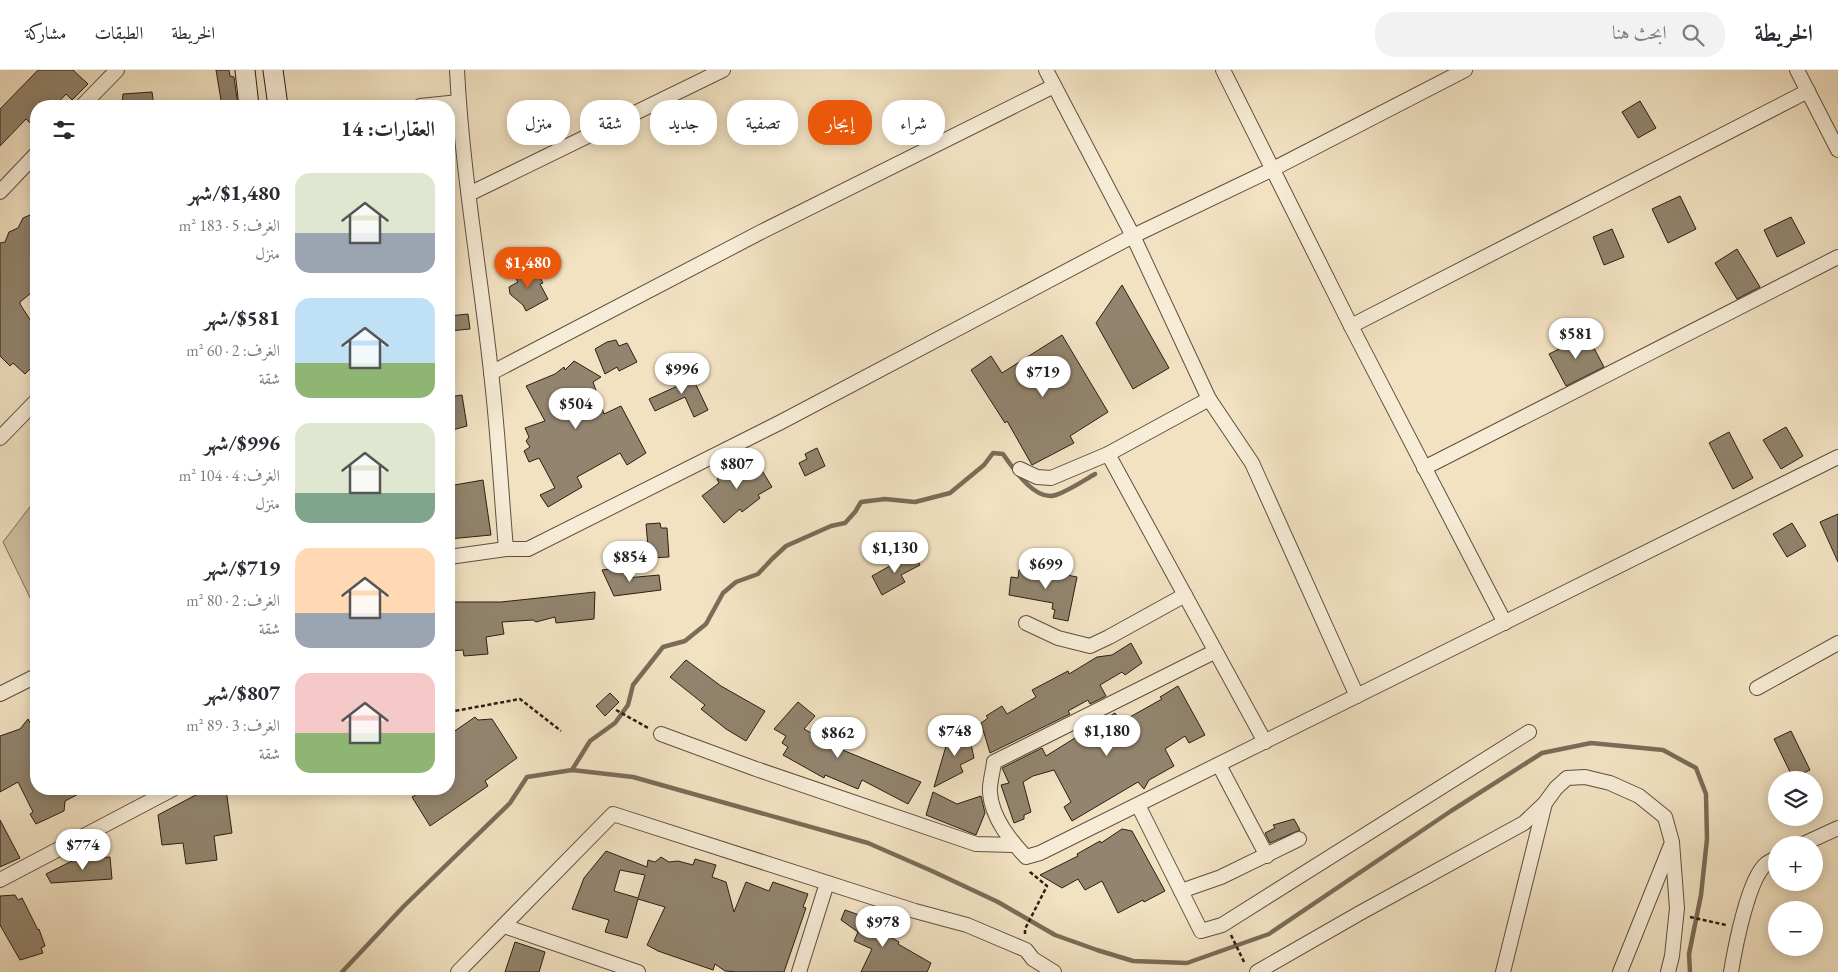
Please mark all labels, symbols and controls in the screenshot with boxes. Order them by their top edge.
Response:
search box [1375,12,1725,57]
text: الخريطة [1755,17,1813,48]
text: ابحث هنا [1612,20,1667,45]
text: مشاركة [25,21,66,44]
text: الطبقات [94,21,143,44]
text: الخريطة [171,21,215,44]
icon: search [1679,21,1707,49]
chip: منزل [507,100,570,145]
chip: شقة [580,100,640,145]
chip: جديد [650,100,717,145]
chip: تصفية [727,100,798,145]
chip: إيجار [808,100,872,145]
chip: شراء [882,100,945,145]
text: العقارات: 14 [341,115,435,142]
icon: filters [50,116,78,144]
text: $1,480/شهر [188,179,280,206]
icon: home [335,193,395,253]
text: الغرف: 5 · 183 m² [179,215,280,236]
text: منزل [255,243,280,264]
pin: $1,480 [487,246,569,289]
text: $1,480 [505,252,551,273]
text: $581/شهر [204,304,280,331]
icon: home [335,318,395,378]
pin: $581 [1546,318,1606,360]
text: $581 [1560,323,1592,344]
text: الغرف: 2 · 60 m² [186,340,280,361]
pin: $996 [652,352,712,395]
pin: $719 [1013,356,1073,398]
text: $996 [666,358,698,379]
text: $719 [1027,361,1059,382]
text: شقة [259,368,280,389]
pin: $504 [546,388,606,430]
text: $504 [560,393,592,414]
text: $996/شهر [204,429,280,456]
icon: home [335,443,395,503]
pin: $807 [707,448,767,490]
text: $807 [721,453,753,474]
text: الغرف: 4 · 104 m² [179,465,280,486]
text: منزل [255,493,280,514]
pin: $1,130 [854,532,936,574]
text: $1,130 [872,537,918,558]
pin: $854 [600,540,660,583]
text: $854 [614,546,646,567]
pin: $699 [1016,548,1076,590]
text: $699 [1030,553,1062,574]
text: $719/شهر [204,554,280,581]
icon: home [335,568,395,628]
text: الغرف: 2 · 80 m² [186,590,280,611]
text: شقة [259,618,280,639]
text: $807/شهر [204,679,280,706]
icon: home [335,693,395,753]
pin: $748 [925,714,985,757]
pin: $1,180 [1066,714,1148,757]
text: الغرف: 3 · 89 m² [186,715,280,736]
pin: $862 [808,716,868,759]
text: $748 [939,720,971,741]
text: $1,180 [1084,720,1130,741]
text: $862 [822,722,854,743]
text: شقة [259,743,280,764]
map controls [1768,771,1823,956]
button: layers [1768,771,1823,826]
pin: $774 [53,828,113,871]
text: $774 [67,834,99,855]
button: + [1768,836,1823,891]
button: − [1768,901,1823,956]
pin: $978 [853,906,913,948]
text: $978 [867,911,899,932]

